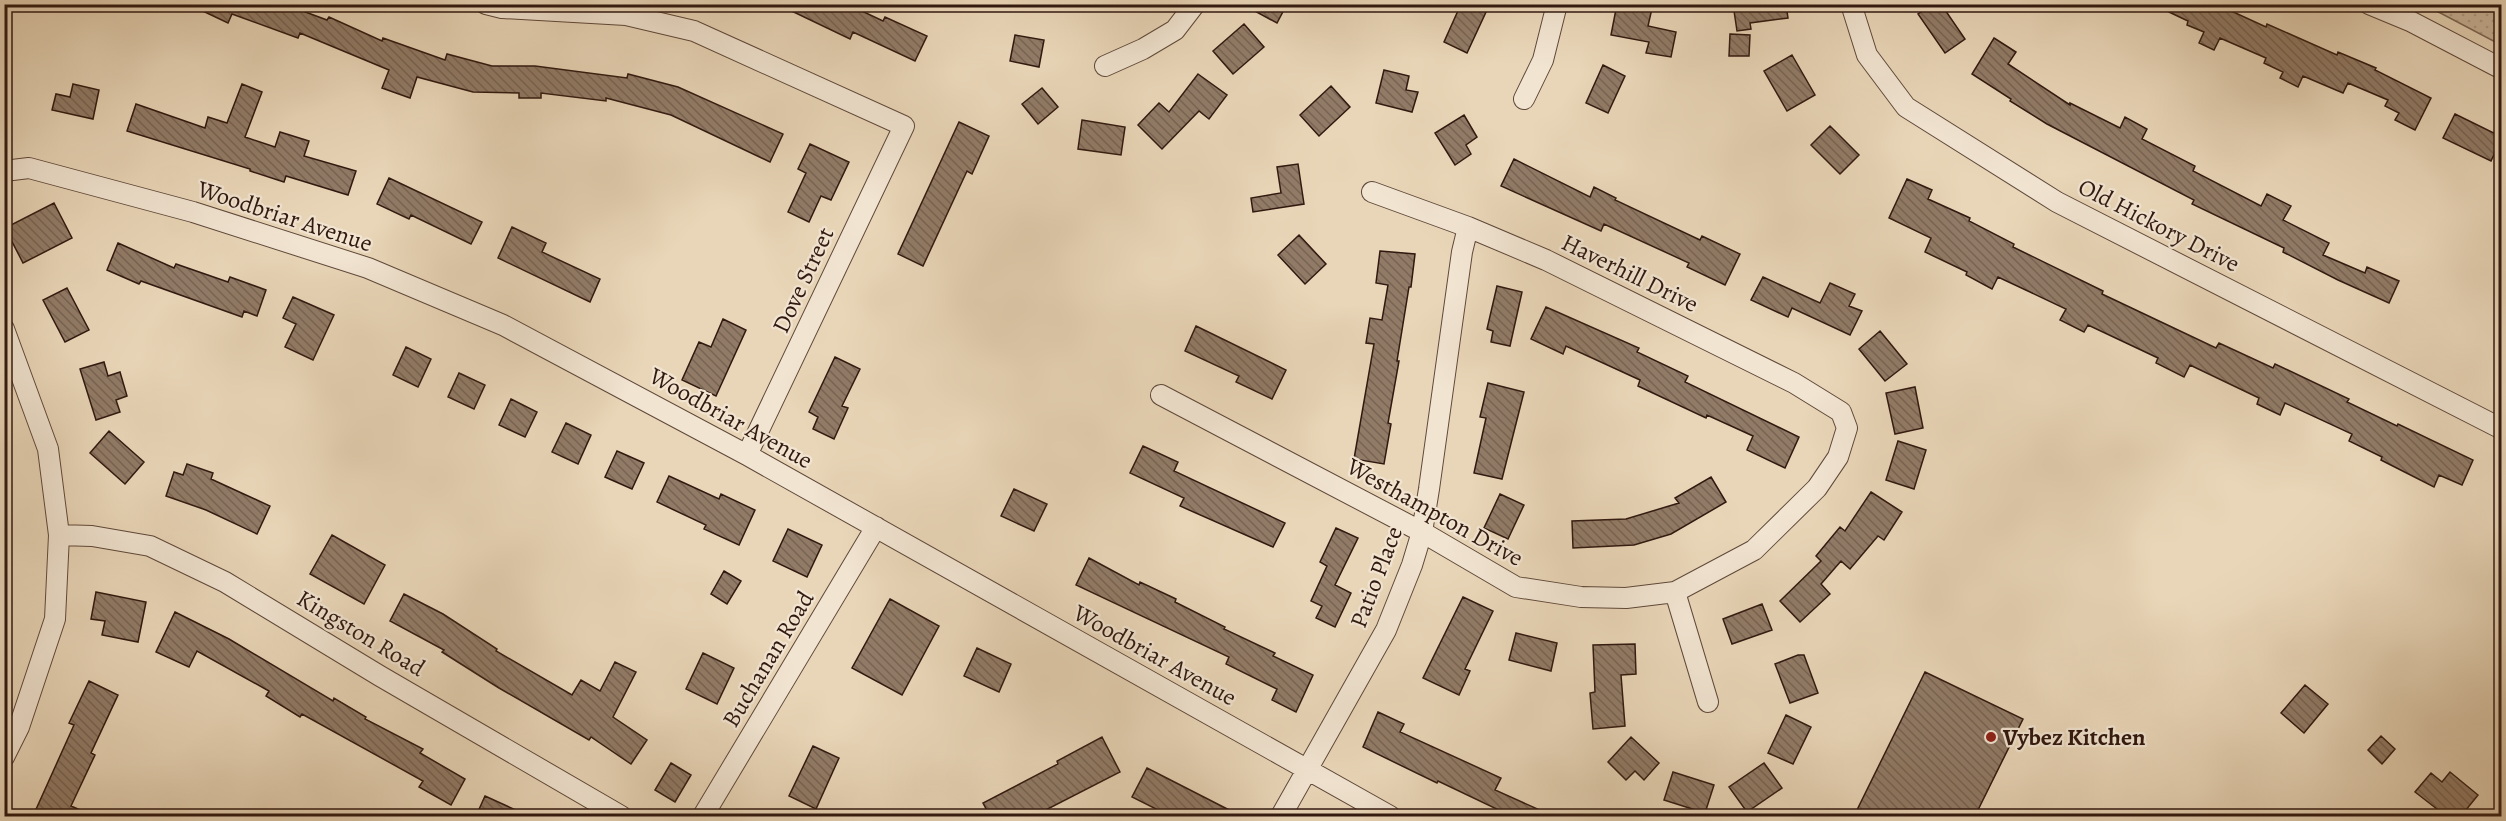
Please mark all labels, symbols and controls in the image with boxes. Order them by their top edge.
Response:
street label: Old Hickory Drive [2073,171,2245,279]
street label: Woodbriar Avenue [192,172,377,259]
street label: Dove Street [765,222,841,338]
street label: Haverhill Drive [1556,226,1704,320]
street label: Woodbriar Avenue [643,359,818,476]
street label: Westhampton Drive [1340,450,1529,574]
street label: Patio Place [1342,522,1410,632]
street label: Kingston Road [291,582,431,684]
street label: Buchanan Road [715,585,821,733]
street label: Woodbriar Avenue [1067,596,1242,713]
place label: Vybez Kitchen [2002,721,2146,753]
marker: Vybez Kitchen [1984,730,1998,744]

